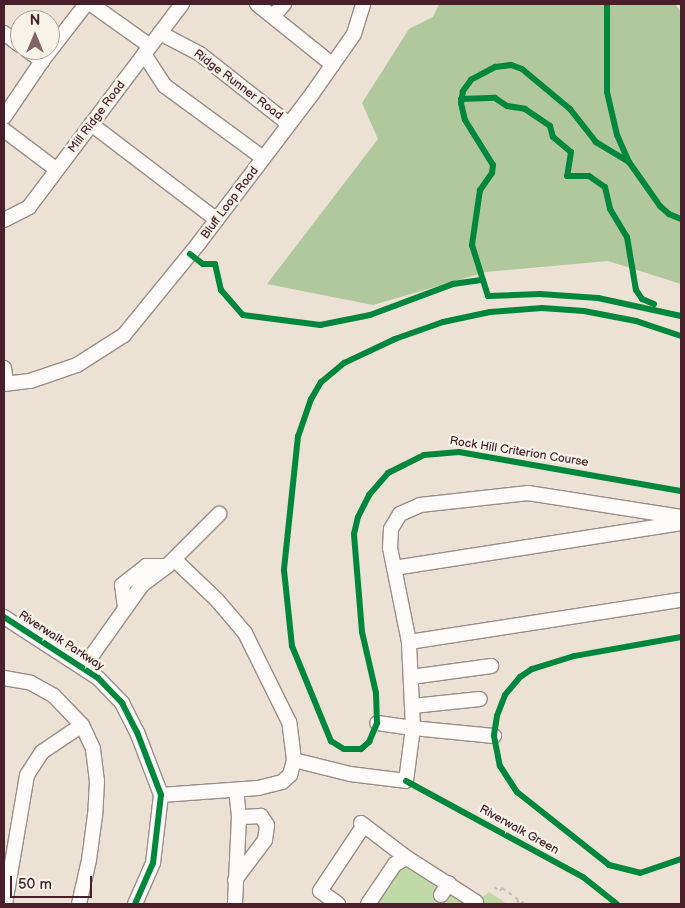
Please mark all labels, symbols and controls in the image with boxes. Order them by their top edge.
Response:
north arrow [10,10,60,60]
text: N [30,12,40,29]
street label: Ridge Runner Road [191,47,285,123]
street label: Mill Ridge Road [65,78,129,156]
street label: Bluff Loop Road [198,164,262,242]
street label: Rock Hill Criterion Course [449,434,589,470]
street label: Riverwalk Parkway [16,608,106,674]
street label: Riverwalk Green [477,802,561,858]
scale bar [12,866,95,898]
text: 50 m [18,875,52,894]

